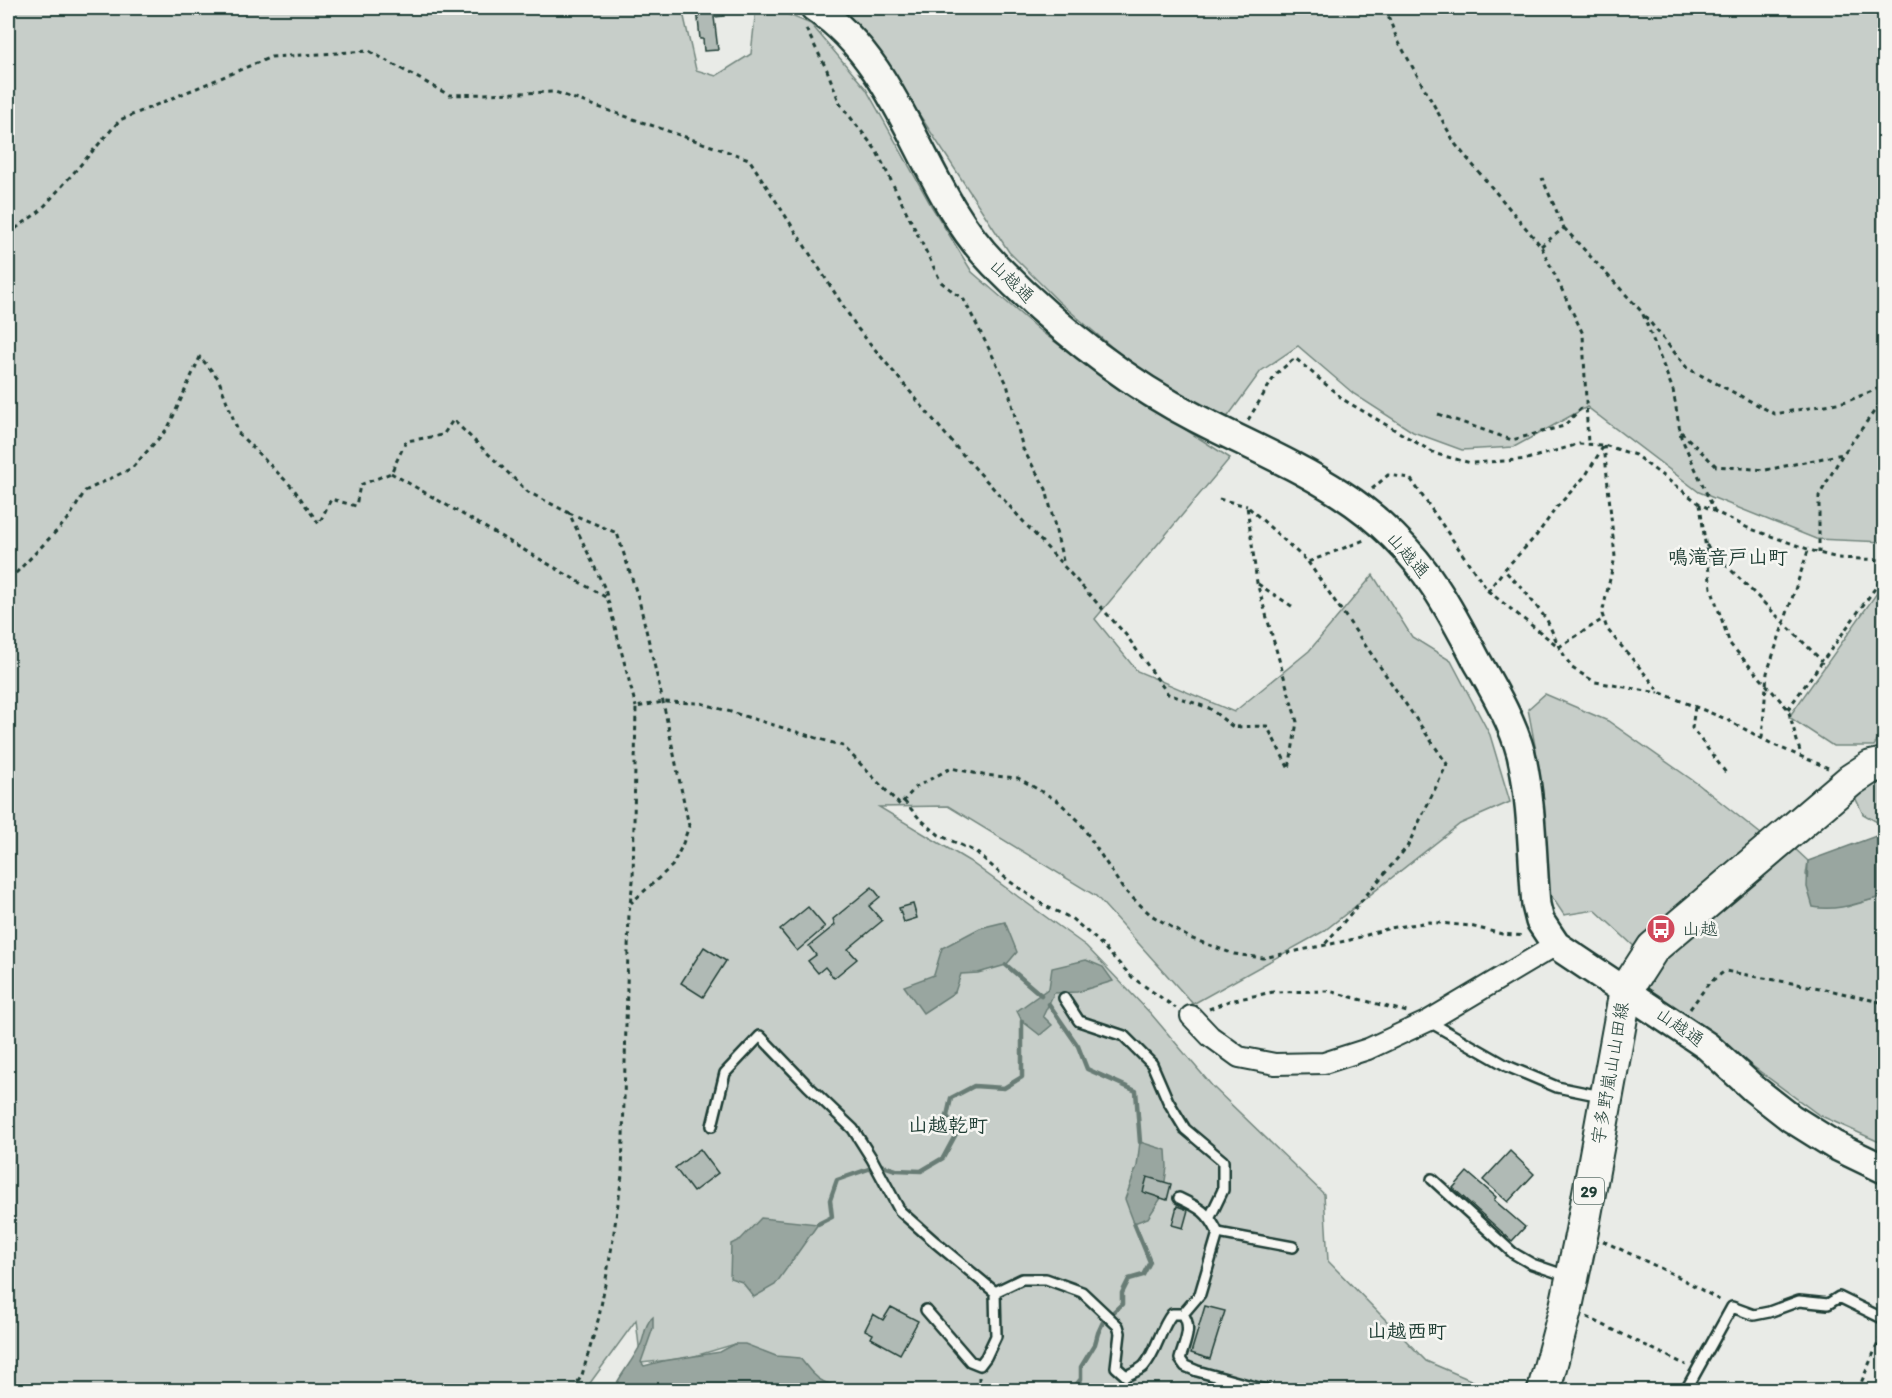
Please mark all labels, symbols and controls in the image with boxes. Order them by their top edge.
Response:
street label: 山越通 [985,254,1039,308]
street label: 山越通 [1382,527,1434,583]
district label: 鳴滝音戸山町 [1668,545,1788,569]
bus stop icon: 山越 [1645,913,1677,945]
place label: 山越 [1682,918,1718,940]
street label: 宇多野嵐山山田線 [1587,1000,1633,1146]
street label: 山越通 [1652,1003,1708,1051]
district label: 山越乾町 [908,1113,988,1137]
road number: 29 [1574,1178,1604,1204]
district label: 山越西町 [1367,1319,1447,1343]

